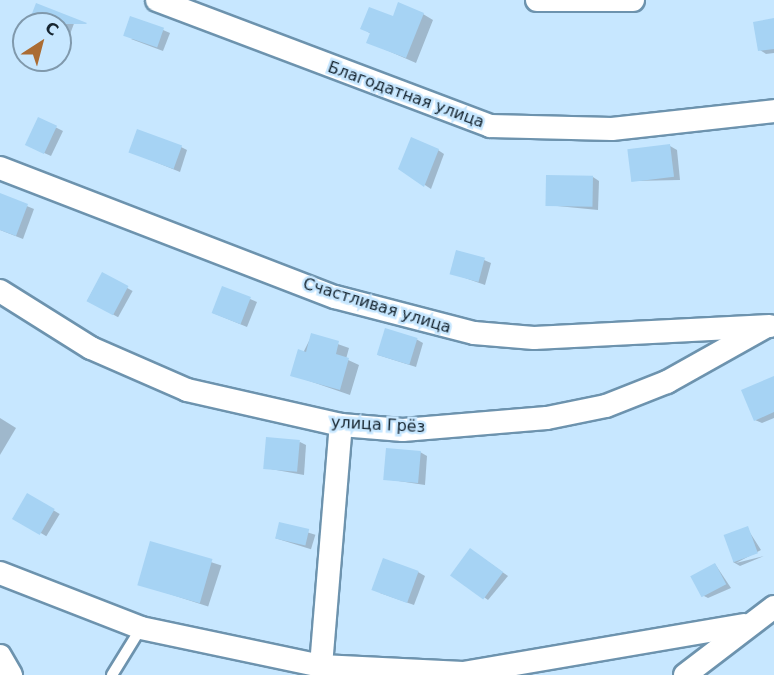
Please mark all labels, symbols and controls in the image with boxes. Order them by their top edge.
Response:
north arrow [12,12,72,72]
text: С [41,18,62,40]
street label: Благодатная улица [325,58,487,132]
street label: Счастливая улица [301,274,453,338]
street label: улица Грёз [330,413,426,437]

